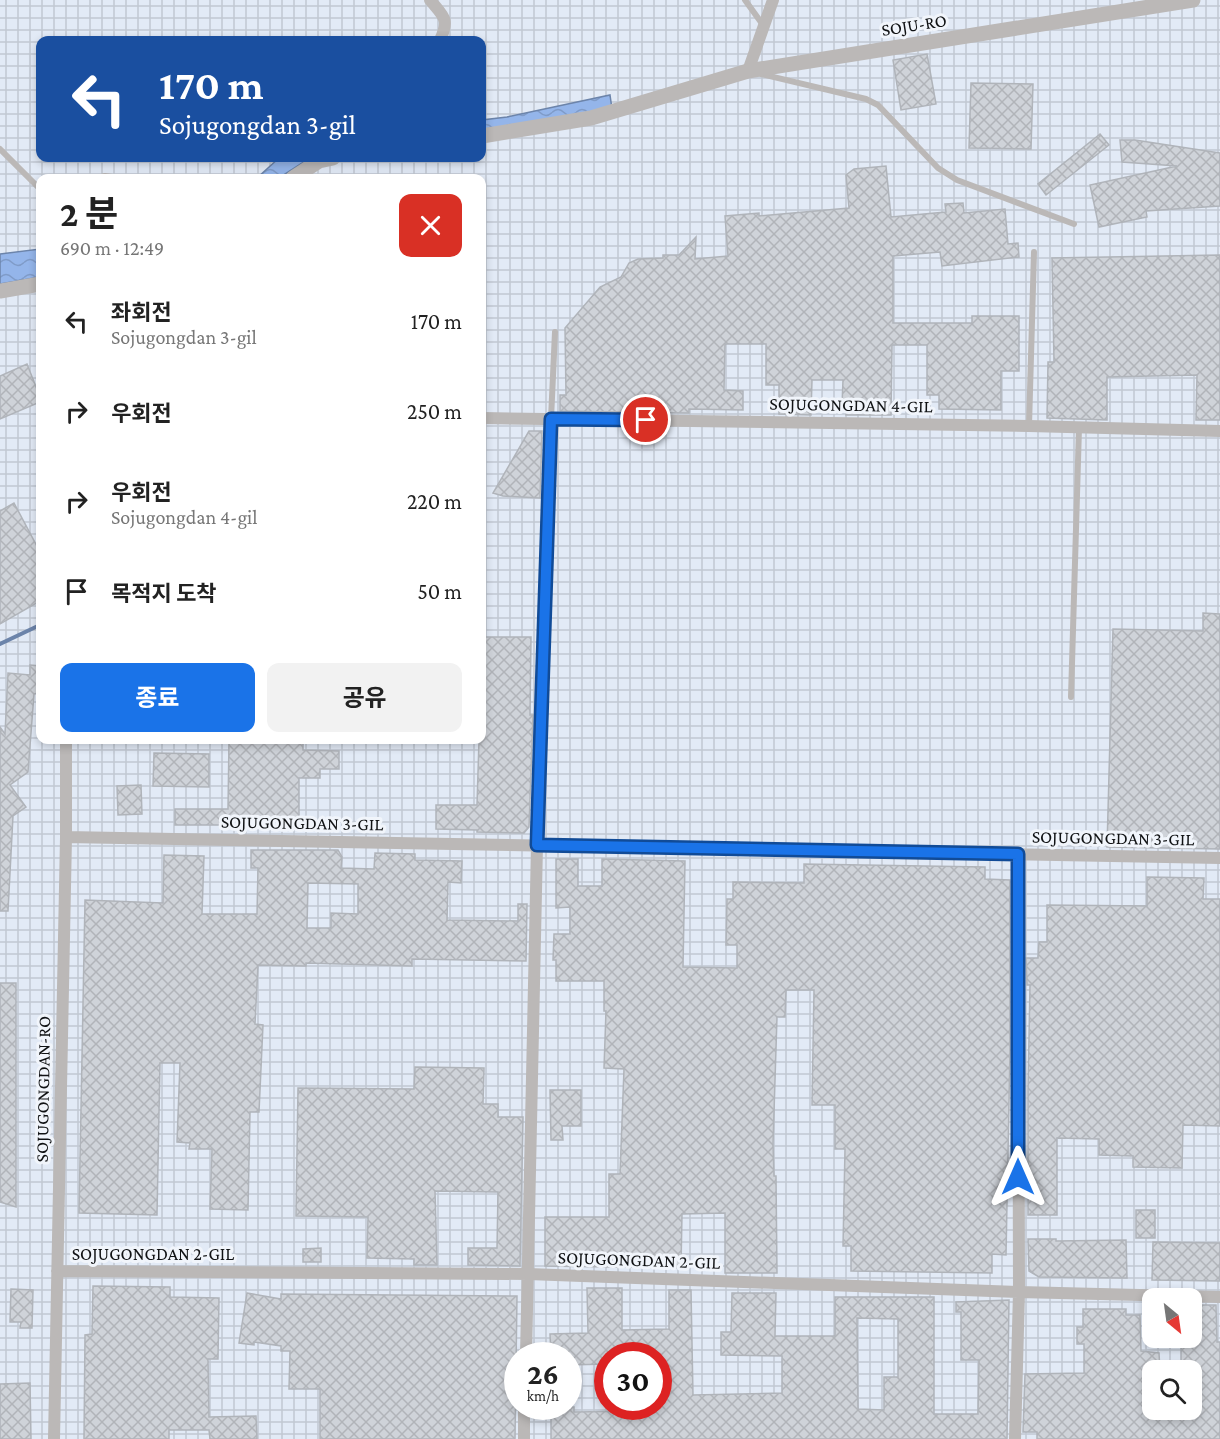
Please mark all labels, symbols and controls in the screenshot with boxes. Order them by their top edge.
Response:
street label: SOJU-RO [880,10,948,40]
icon: left [60,60,138,138]
text: 170 m [159,61,264,108]
text: Sojugongdan 3-gil [159,110,356,140]
text: 2 분 [60,194,118,234]
button: close [399,194,462,257]
text: 690 m · 12:49 [60,237,164,259]
text: 좌회전 [111,300,172,325]
icon: left [60,305,93,338]
text: 170 m [411,309,462,334]
text: Sojugongdan 3-gil [111,326,257,348]
pin [620,394,671,445]
street label: SOJUGONGDAN 4-GIL [769,394,933,416]
icon: right [60,395,93,428]
text: 250 m [407,399,462,424]
text: 우회전 [111,401,172,426]
icon: arrive [629,403,662,436]
text: 우회전 [111,480,172,505]
icon: right [60,485,93,518]
text: 220 m [407,489,462,514]
text: Sojugongdan 4-gil [111,506,258,528]
icon: arrive [60,575,93,608]
text: 50 m [417,579,462,604]
text: 목적지 도착 [111,581,216,606]
button: 종료 [60,663,255,732]
button: 공유 [267,663,462,732]
street label: SOJUGONGDAN 3-GIL [221,812,383,834]
street label: SOJUGONGDAN 3-GIL [1032,827,1194,849]
street label: SOJUGONGDAN-RO [32,1016,54,1162]
position arrow [986,1145,1050,1209]
street label: SOJUGONGDAN 2-GIL [72,1244,234,1264]
street label: SOJUGONGDAN 2-GIL [557,1247,721,1273]
north arrow [1142,1288,1202,1348]
map controls [1142,1288,1202,1420]
speed limit sign: 30 [594,1342,672,1420]
text: 26 [527,1357,559,1390]
button: search [1142,1360,1202,1420]
text: km/h [527,1388,559,1404]

